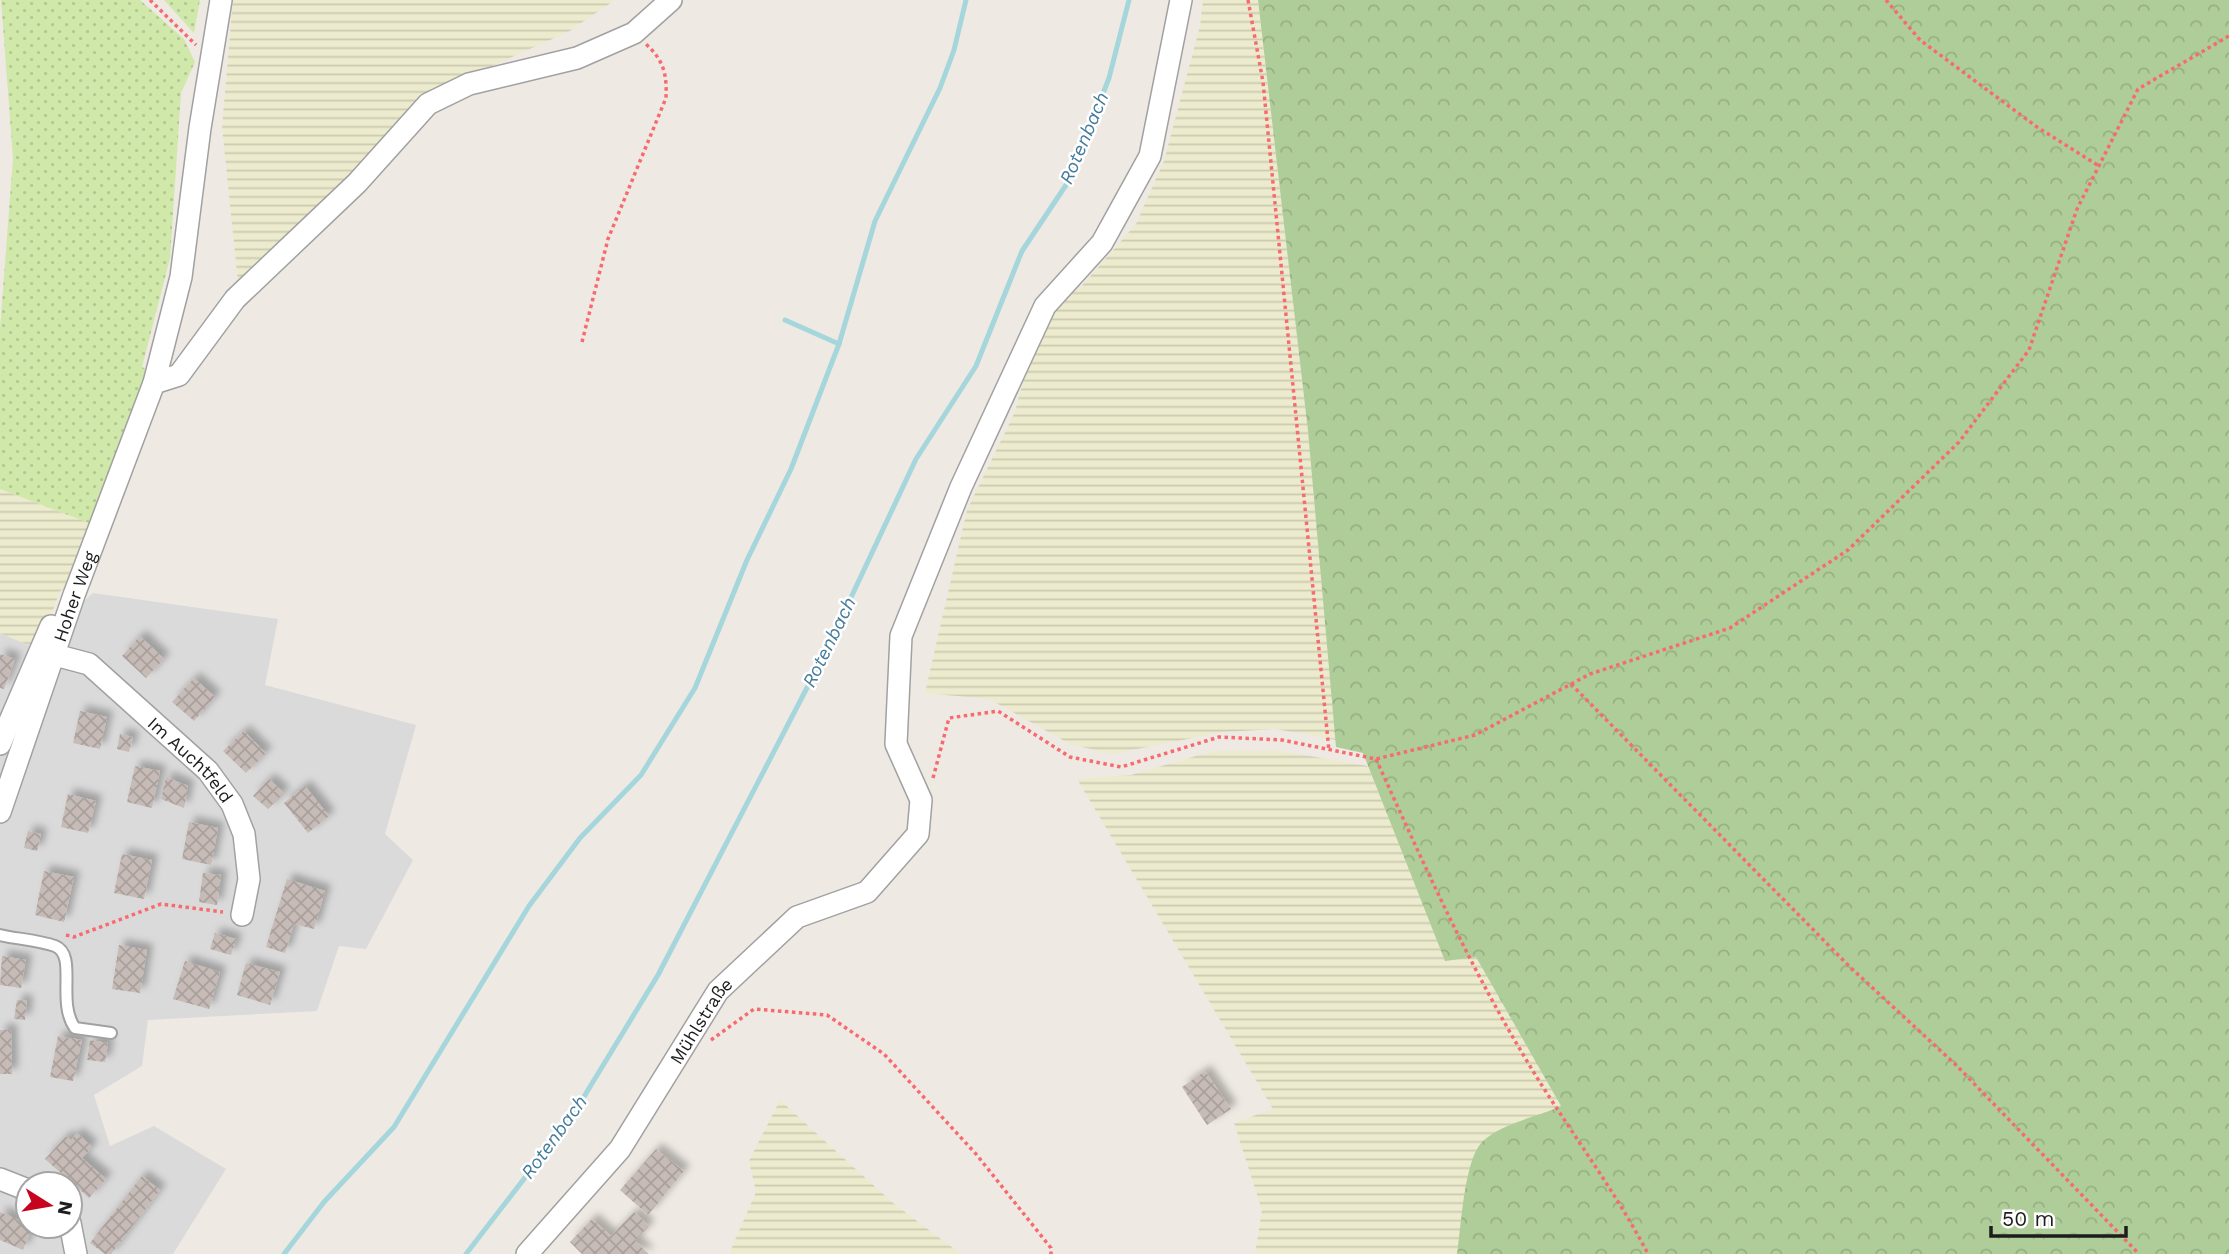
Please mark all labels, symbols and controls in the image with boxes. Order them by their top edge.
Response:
water label: Rotenbach [1054,89,1114,187]
street label: Hoher Weg [48,548,100,644]
water label: Rotenbach [797,593,861,691]
street label: Im Auchtfeld [144,712,238,807]
street label: Mühlstraße [665,973,736,1068]
water label: Rotenbach [516,1091,592,1183]
north arrow [14,1170,84,1240]
scale bar [1991,1194,2126,1238]
text: N [53,1199,78,1217]
text: 50 m [2002,1206,2054,1231]

